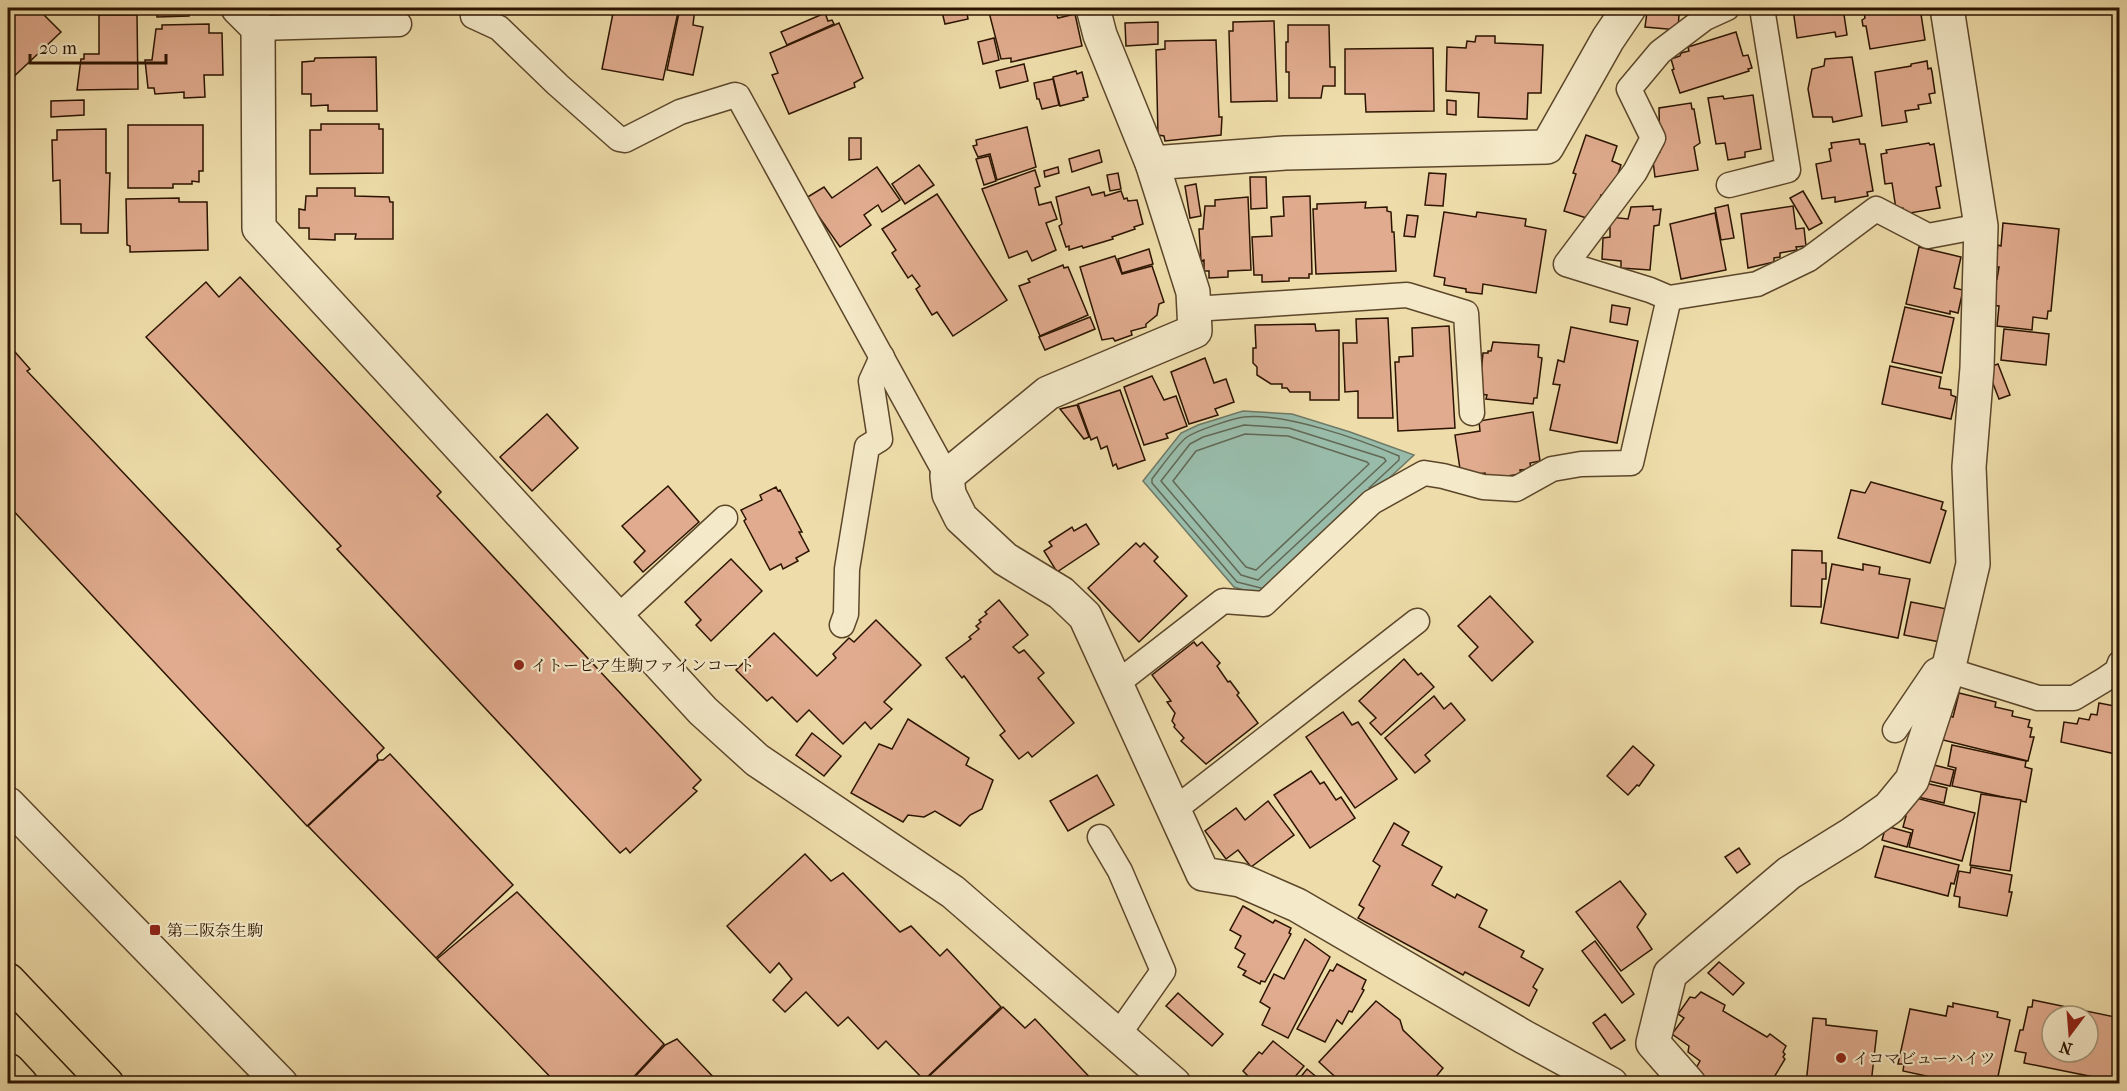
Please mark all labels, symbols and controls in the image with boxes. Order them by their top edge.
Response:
scale bar [30,27,166,65]
text: 20 m [39,38,77,59]
place label: イトーピア生駒ファインコート [531,656,755,675]
marker: イトーピア生駒ファインコート [512,658,526,672]
place label: 第二阪奈生駒 [167,921,263,940]
marker: 第二阪奈生駒 [148,923,162,937]
north arrow [2040,1004,2100,1064]
text: N [2057,1037,2074,1059]
place label: イコマビューハイツ [1853,1049,1996,1068]
marker: イコマビューハイツ [1834,1051,1848,1065]

